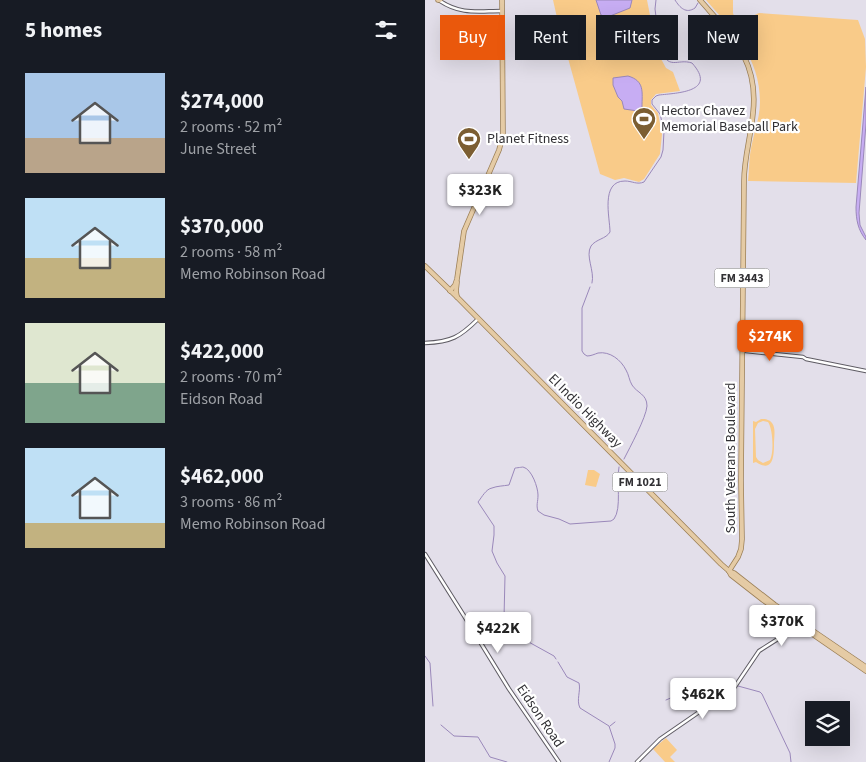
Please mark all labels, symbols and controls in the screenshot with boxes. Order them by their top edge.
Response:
text: 5 homes [25,15,102,45]
chip: Buy [440,15,505,60]
chip: Rent [515,15,586,60]
chip: Filters [596,15,678,60]
chip: New [688,15,758,60]
icon: filters [372,16,400,44]
text: $274,000 [180,86,264,116]
icon: home [65,93,125,153]
place label: Hector Chavez Memorial Baseball Park [661,101,798,137]
sports icon: Hector Chavez Memorial Baseball Park [631,106,657,140]
text: 2 rooms · 52 m² [180,116,282,138]
sports icon: Planet Fitness [456,126,482,160]
place label: Planet Fitness [487,129,569,149]
text: June Street [180,138,256,160]
pin: $323K [445,174,515,216]
text: $323K [458,179,502,201]
text: $370,000 [180,211,264,241]
icon: home [65,218,125,278]
text: 2 rooms · 58 m² [180,241,282,263]
text: Memo Robinson Road [180,263,326,285]
road number: FM 3443 [715,268,769,288]
pin: $274K [735,320,805,362]
text: $274K [748,325,792,347]
text: $422,000 [180,336,264,366]
icon: home [65,343,125,403]
text: 2 rooms · 70 m² [180,366,282,388]
street label: El Indio Highway [543,369,627,453]
street label: South Veterans Boulevard [721,383,741,533]
text: Eidson Road [180,388,263,410]
text: $462,000 [180,461,264,491]
icon: home [65,468,125,528]
road number: FM 1021 [613,472,667,492]
text: 3 rooms · 86 m² [180,491,282,513]
text: Memo Robinson Road [180,513,326,535]
pin: $370K [747,604,817,647]
text: $370K [760,610,804,632]
pin: $422K [463,612,533,654]
text: $422K [476,617,520,639]
pin: $462K [668,678,738,720]
street label: Eidson Road [511,680,569,752]
text: $462K [681,683,725,705]
map controls [805,701,850,746]
button: layers [805,701,850,746]

